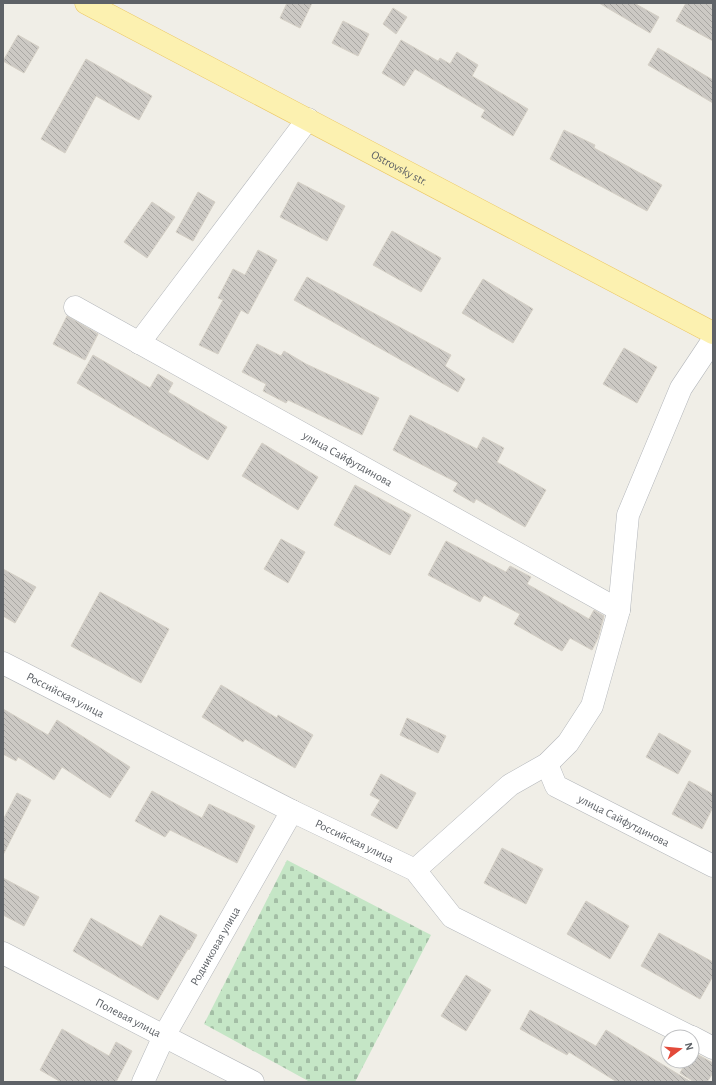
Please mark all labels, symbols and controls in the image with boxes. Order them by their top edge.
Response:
street label: Ostrovsky str. [369,148,429,188]
street label: улица Сайфутдинова [299,429,395,489]
street label: Российская улица [25,670,107,720]
street label: улица Сайфутдинова [575,792,672,849]
street label: Российская улица [313,817,396,865]
street label: Родниковая улица [188,904,242,987]
street label: Полевая улица [94,996,163,1040]
north arrow [660,1029,700,1069]
text: N [683,1041,695,1052]

